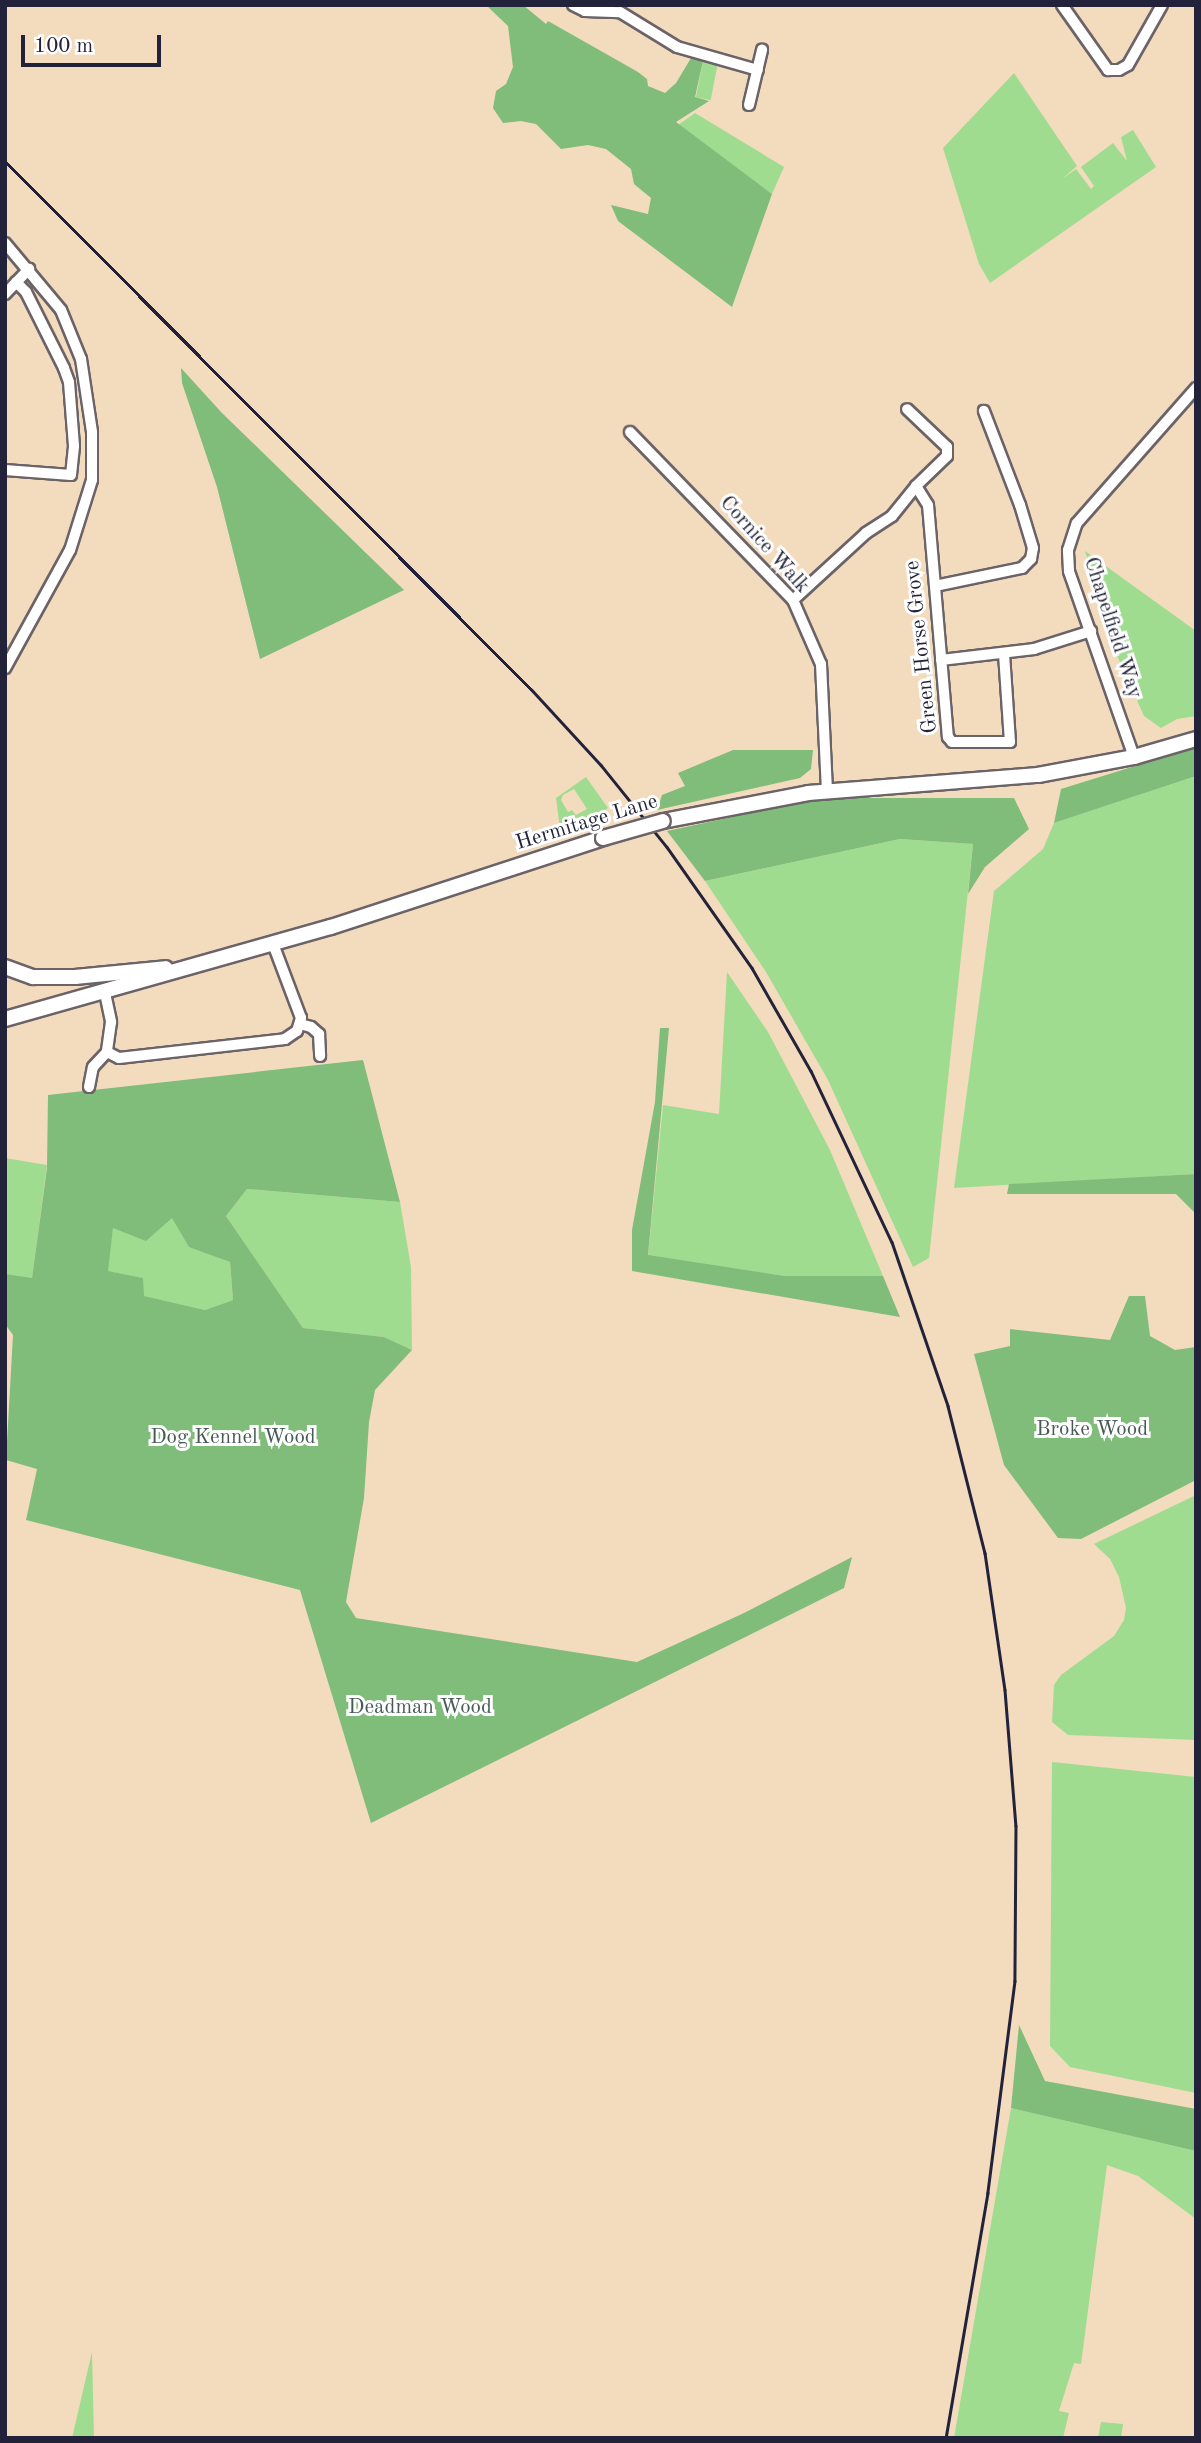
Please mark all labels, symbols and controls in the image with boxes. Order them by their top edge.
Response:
scale bar [24,21,164,65]
text: 100 m [34,36,93,57]
street label: Cornice Walk [714,491,814,599]
street label: Chapelfield Way [1077,554,1147,702]
street label: Green Horse Grove [900,559,944,735]
street label: Hermitage Lane [513,789,661,857]
park label: Broke Wood [1036,1417,1148,1443]
park label: Dog Kennel Wood [150,1425,316,1451]
park label: Deadman Wood [348,1695,492,1721]

